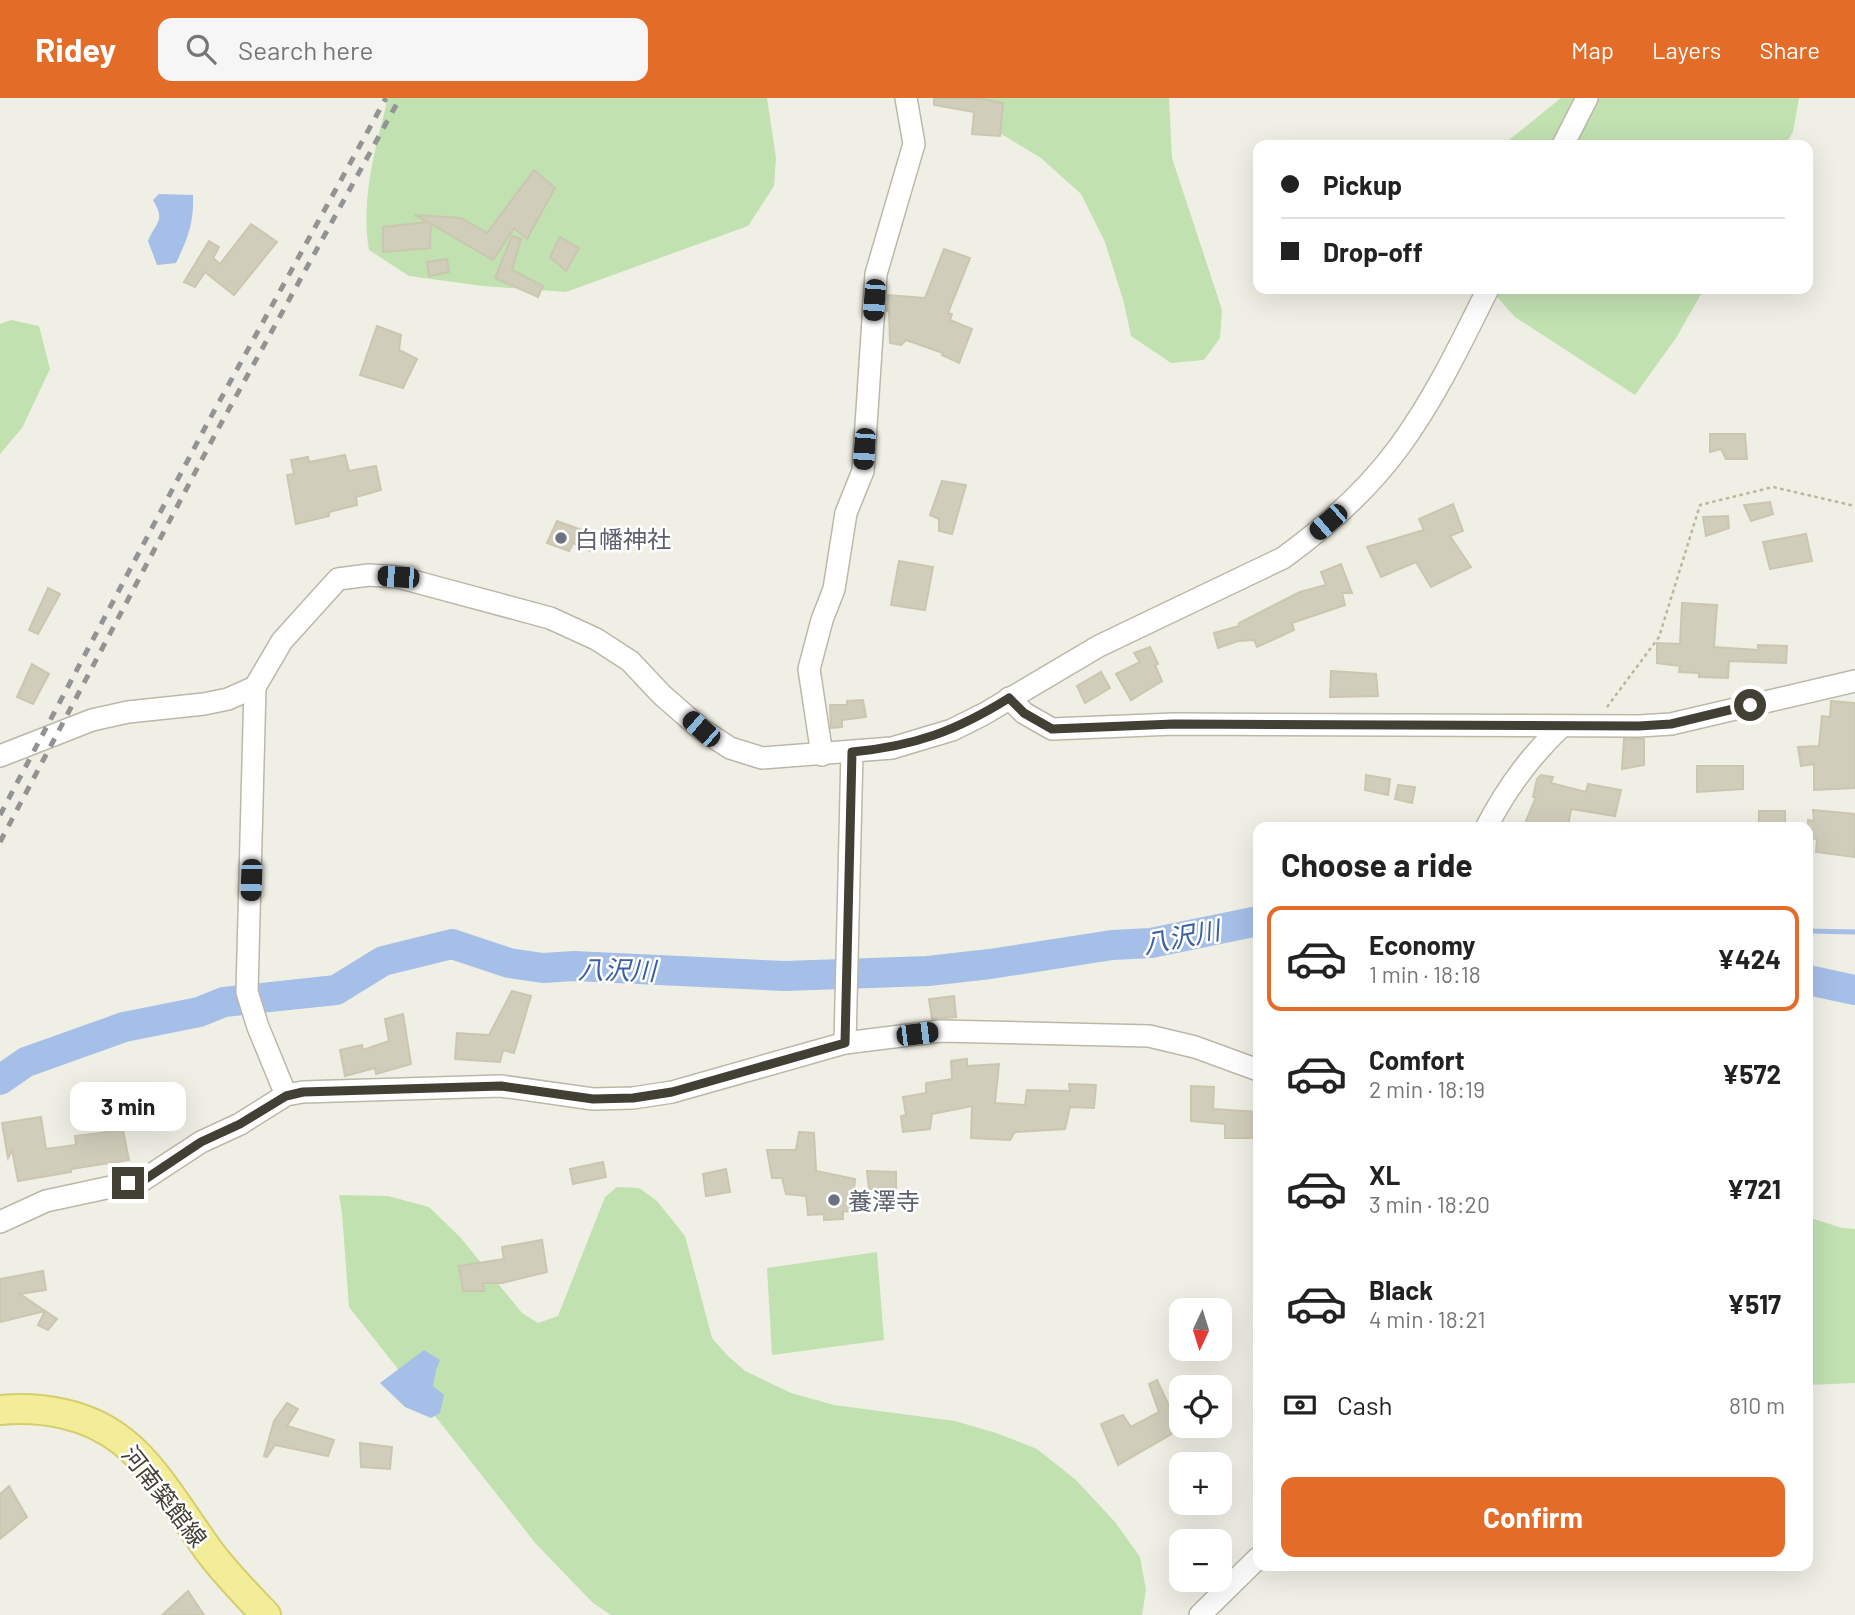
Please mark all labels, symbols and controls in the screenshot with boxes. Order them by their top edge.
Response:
search box [158,18,648,81]
text: Ridey [35,29,116,69]
icon: search [182,30,220,68]
text: Search here [238,34,373,65]
text: Map [1571,35,1614,64]
text: Layers [1652,35,1721,64]
text: Share [1759,35,1820,64]
text: Pickup [1323,169,1402,200]
text: Drop-off [1323,236,1423,267]
car [863,278,886,322]
car [853,427,876,471]
car [1306,500,1351,544]
place label: 白幡神社 [575,524,671,553]
marker: 白幡神社 [553,530,569,546]
car [377,565,420,589]
route start [1734,689,1766,721]
car [679,707,724,751]
text: Choose a ride [1281,845,1473,883]
car [240,859,263,901]
water label: 八沢川 [1140,913,1225,959]
icon: car [1285,927,1348,990]
text: Economy [1369,929,1475,960]
text: ¥424 [1717,943,1781,974]
water label: 八沢川 [578,953,659,985]
text: 1 min · 18:18 [1369,960,1481,988]
car [895,1021,940,1047]
icon: car [1285,1042,1348,1105]
text: Comfort [1369,1044,1465,1075]
text: ¥572 [1722,1058,1781,1089]
text: 2 min · 18:19 [1369,1075,1485,1103]
callout: 3 min [70,1082,186,1130]
text: 3 min [101,1092,155,1120]
icon: car [1285,1157,1348,1220]
text: XL [1369,1159,1400,1190]
route end [112,1167,144,1199]
text: ¥721 [1727,1173,1781,1204]
place label: 養澤寺 [848,1186,920,1215]
text: 3 min · 18:20 [1369,1190,1490,1218]
marker: 養澤寺 [826,1192,842,1208]
icon: car [1285,1272,1348,1335]
text: Black [1369,1274,1433,1305]
text: ¥517 [1727,1288,1781,1319]
north arrow [1169,1298,1232,1362]
map controls [1169,1298,1232,1592]
text: 4 min · 18:21 [1369,1305,1485,1333]
button: locate [1169,1375,1232,1438]
icon: cash [1281,1386,1319,1424]
text: Cash [1337,1389,1392,1420]
text: 810 m [1729,1391,1785,1419]
street label: 河南築館線 [117,1440,213,1552]
button: + [1169,1452,1232,1515]
button: Confirm [1281,1477,1785,1557]
button: − [1169,1529,1232,1592]

